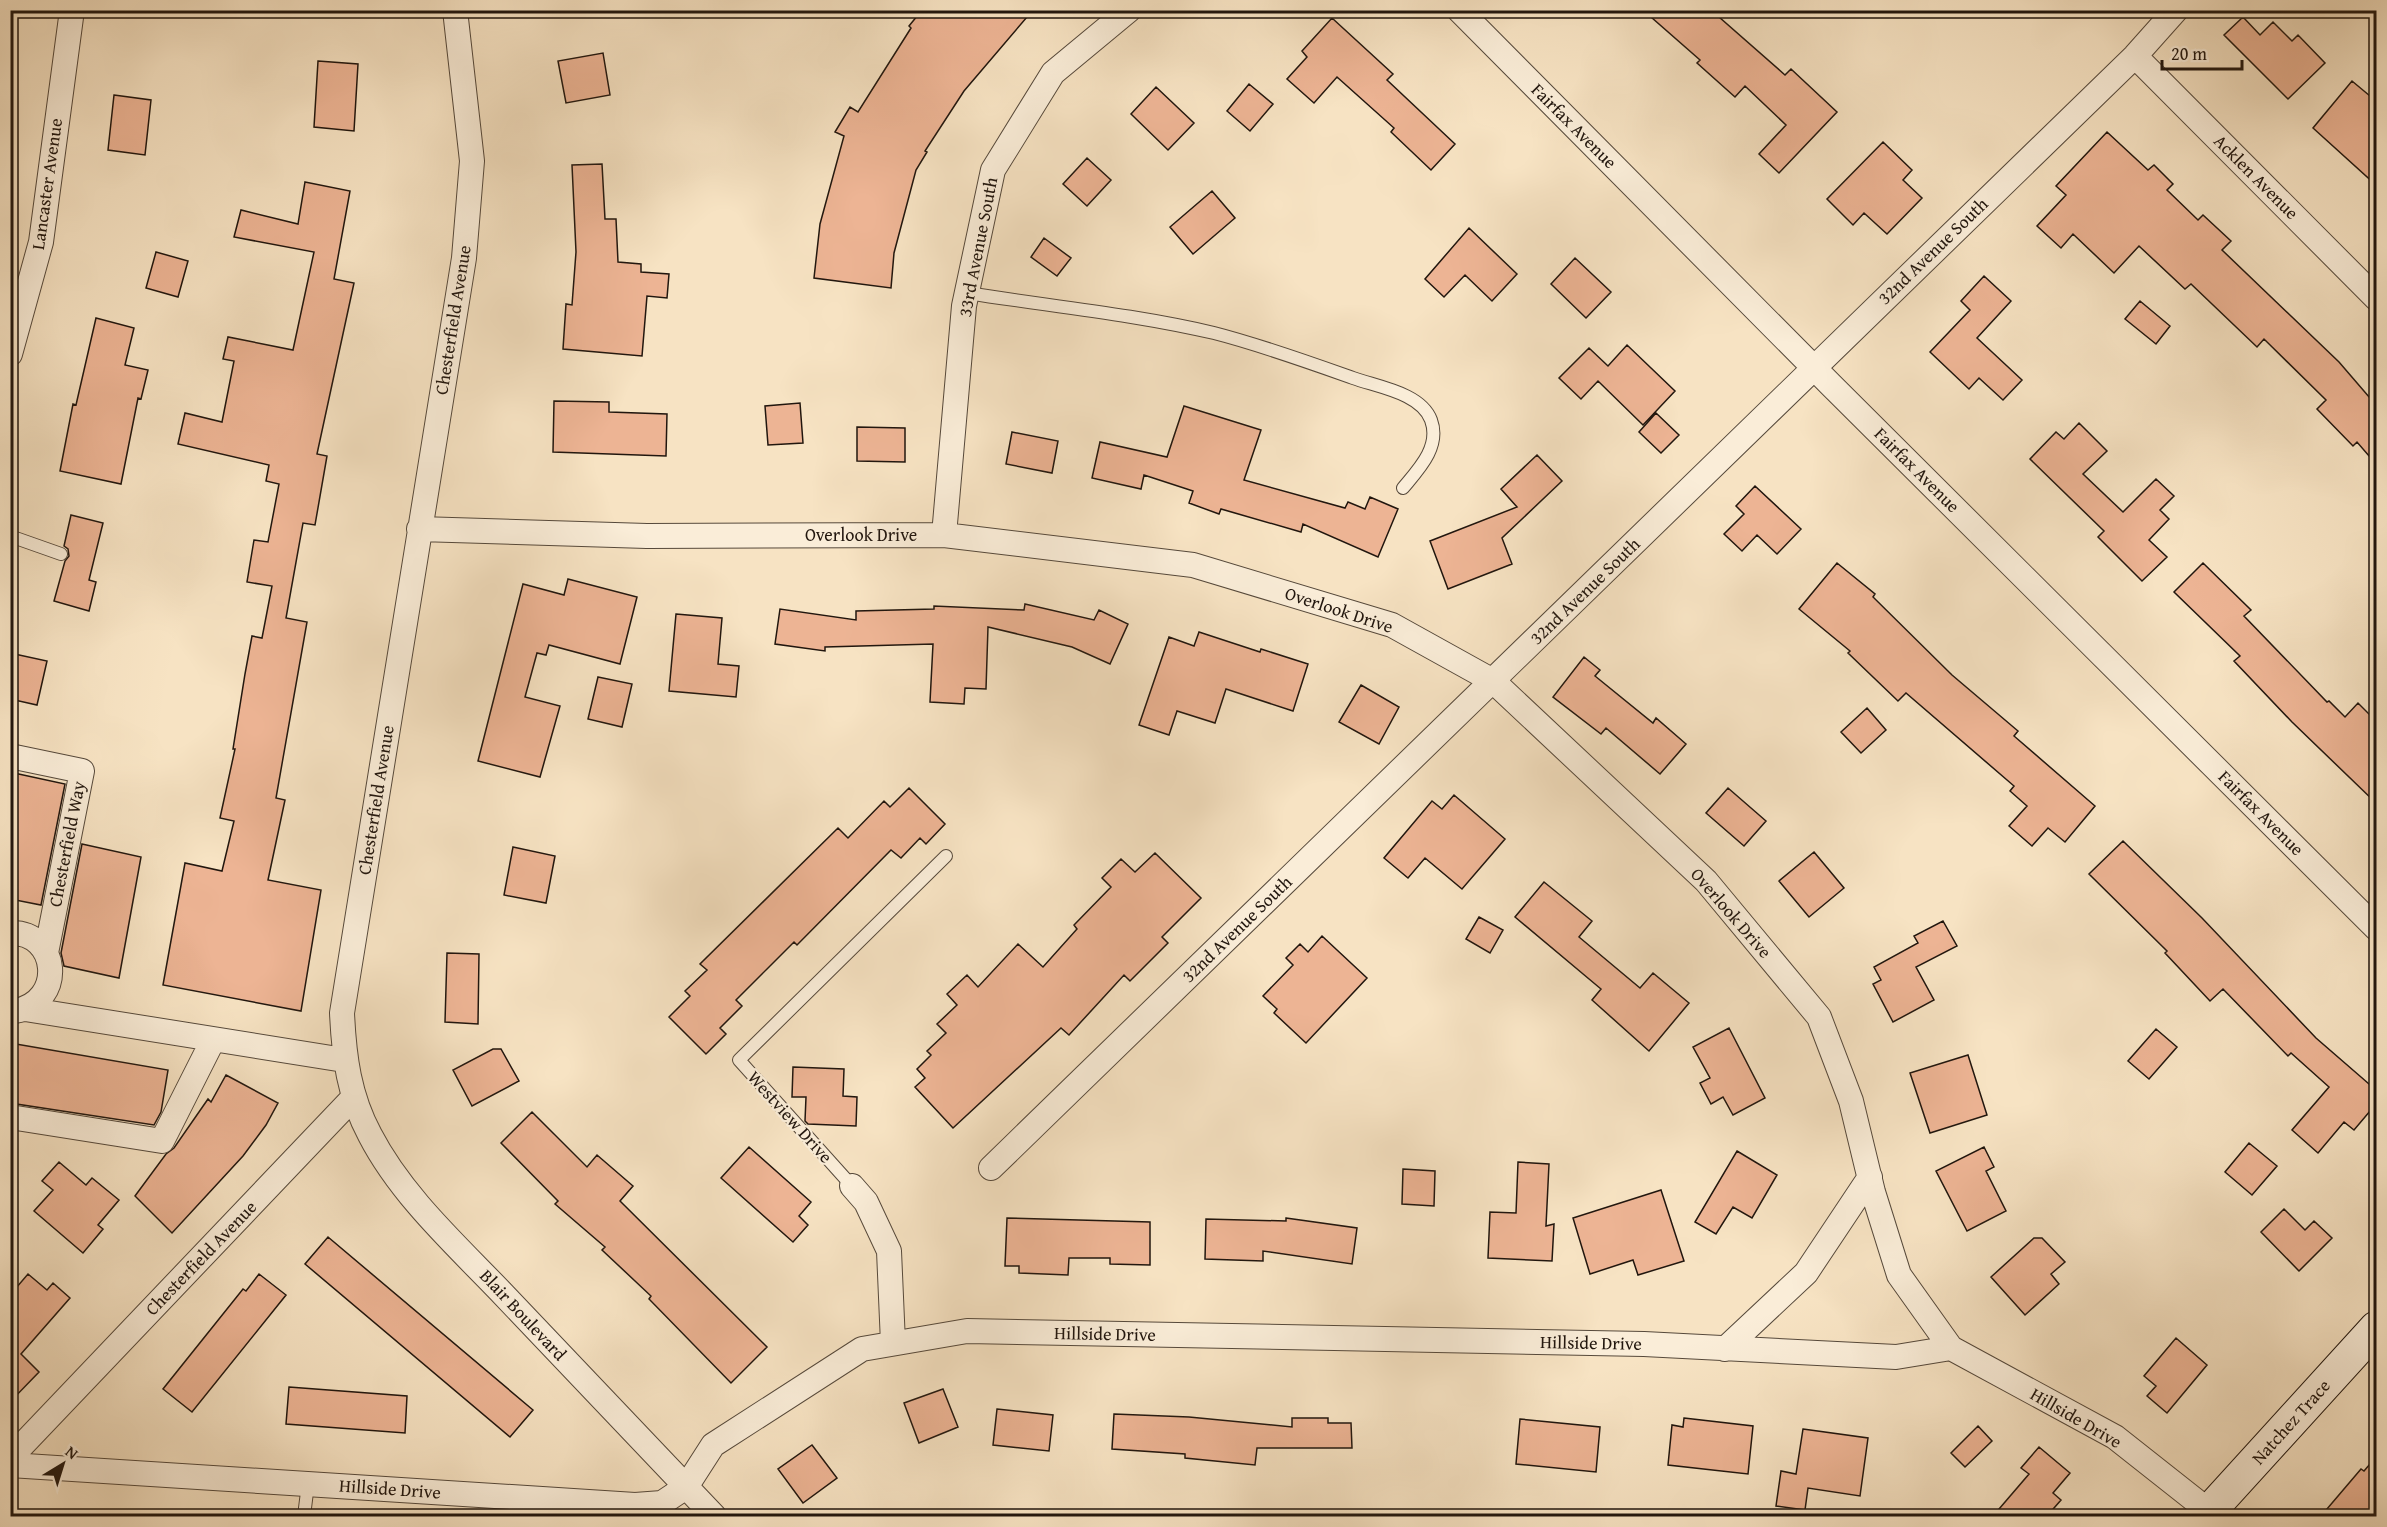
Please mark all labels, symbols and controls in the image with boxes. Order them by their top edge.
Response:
scale bar [2162,33,2242,71]
text: 20 m [2171,40,2207,67]
street label: Fairfax Avenue [1525,77,1623,175]
street label: Lancaster Avenue [24,116,69,251]
street label: Acklen Avenue [2208,128,2305,225]
street label: 33rd Avenue South [951,175,1004,319]
street label: 32nd Avenue South [1871,191,1994,311]
street label: Chesterfield Avenue [427,243,478,397]
street label: Fairfax Avenue [1868,421,1966,519]
street label: Overlook Drive [805,521,917,548]
street label: 32nd Avenue South [1523,531,1646,651]
street label: Overlook Drive [1282,579,1397,640]
street label: Chesterfield Avenue [350,723,401,877]
street label: Fairfax Avenue [2212,764,2310,862]
street label: Chesterfield Way [41,779,92,909]
street label: Overlook Drive [1684,861,1778,964]
street label: 32nd Avenue South [1175,869,1298,989]
street label: Westview Drive [741,1064,839,1169]
street label: Chesterfield Avenue [139,1194,263,1321]
street label: Blair Boulevard [474,1263,573,1367]
street label: Hillside Drive [1054,1319,1156,1348]
street label: Hillside Drive [1540,1328,1642,1357]
street label: Natchez Trace [2245,1373,2336,1470]
street label: Hillside Drive [2025,1380,2127,1455]
north arrow [33,1434,93,1494]
text: N [61,1439,84,1465]
street label: Hillside Drive [338,1471,442,1506]

